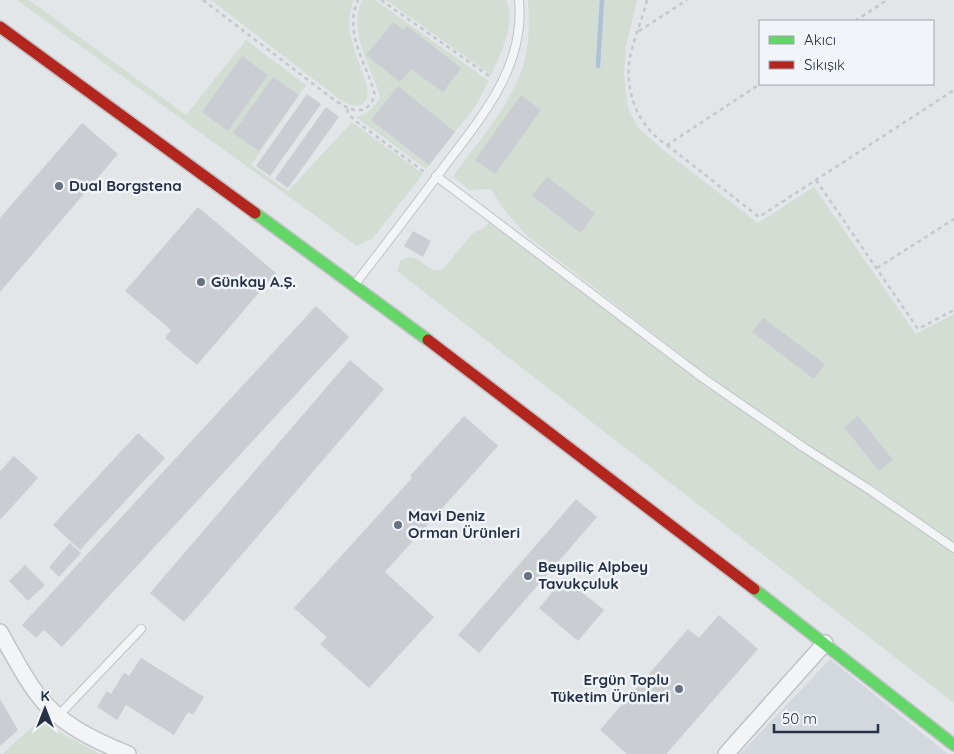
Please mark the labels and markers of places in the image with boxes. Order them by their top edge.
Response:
place label: Dual Borgstena [69,176,182,195]
marker: Dual Borgstena [53,180,65,192]
place label: Günkay A.Ş. [211,272,296,291]
marker: Günkay A.Ş. [195,276,207,288]
place label: Mavi Deniz Orman Ürünleri [408,506,520,542]
marker: Mavi Deniz Orman Ürünleri [392,519,404,531]
place label: Beypiliç Alpbey Tavukçuluk [538,557,648,593]
marker: Beypiliç Alpbey Tavukçuluk [522,570,534,582]
place label: Ergün Toplu Tüketim Ürünleri [550,670,669,706]
marker: Ergün Toplu Tüketim Ürünleri [673,683,685,695]

